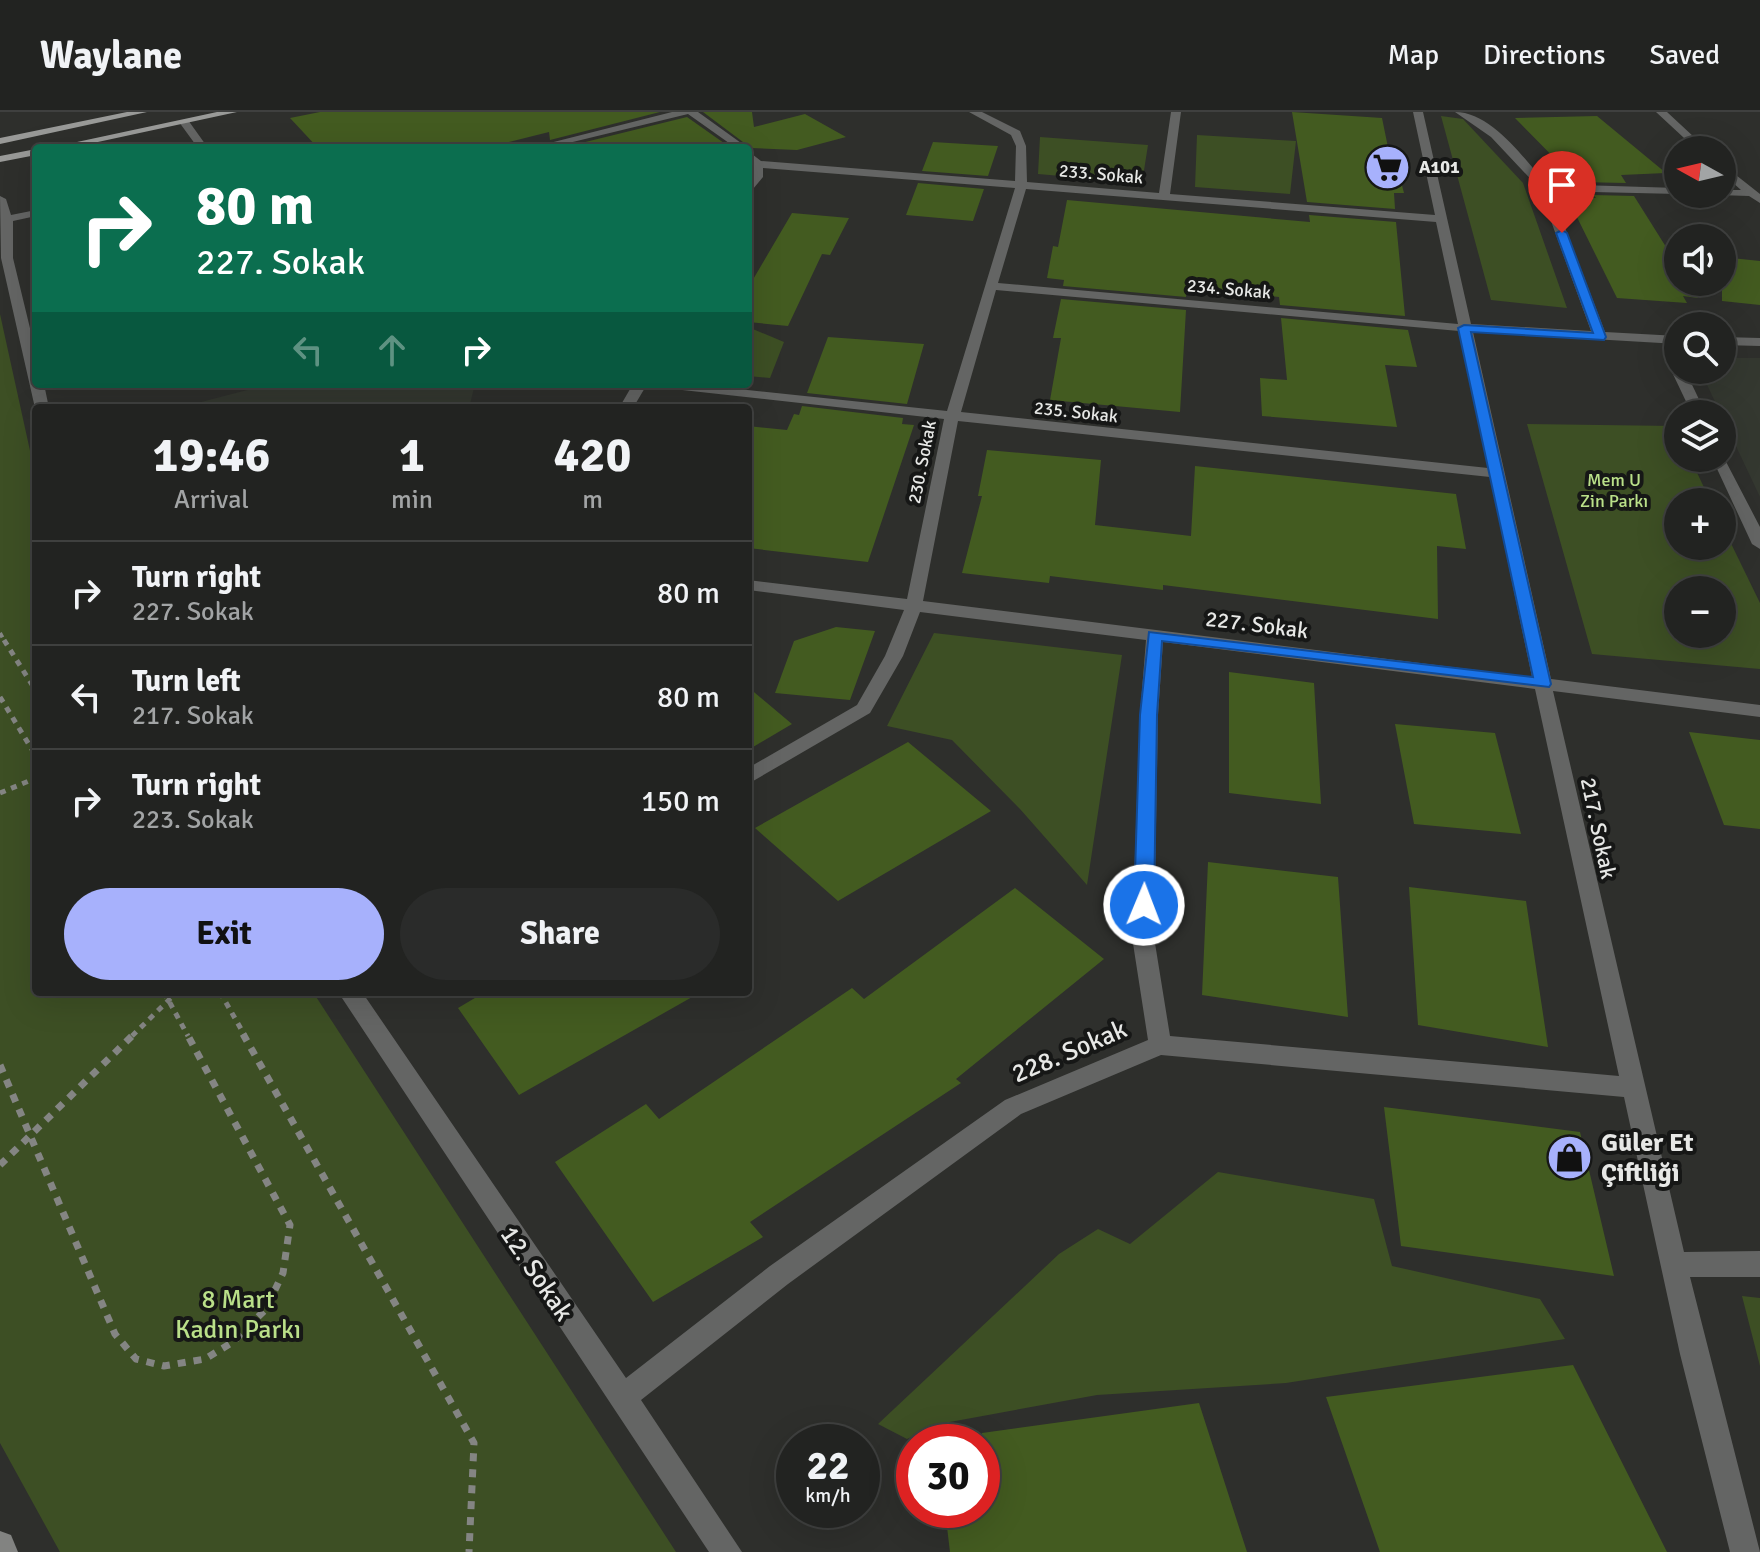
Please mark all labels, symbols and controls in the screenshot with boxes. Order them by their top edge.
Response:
text: Waylane [40,32,182,79]
text: Map [1387,38,1439,72]
text: Directions [1483,38,1605,72]
text: Saved [1649,38,1720,72]
north arrow [1664,136,1736,208]
map controls [1664,136,1736,648]
supermarket icon: A101 [1364,143,1412,191]
pin [1528,151,1596,233]
place label: A101 [1419,156,1460,178]
street label: 233. Sokak [1058,159,1144,189]
icon: arrive [1540,163,1584,207]
text: 80 m [196,171,314,240]
icon: right [64,176,168,280]
button: sound [1664,224,1736,296]
text: 227. Sokak [196,240,365,285]
street label: 234. Sokak [1186,274,1272,304]
button: search [1664,312,1736,384]
icon: left [286,328,330,372]
icon: ahead [370,328,414,372]
icon: right [454,328,498,372]
street label: 235. Sokak [1033,397,1119,427]
button: layers [1664,400,1736,472]
street label: 230. Sokak [903,418,941,506]
text: 19:46 [153,426,270,485]
text: 1 [399,426,425,485]
text: 420 [554,426,631,485]
park label: Mem U Zin Parkı [1580,469,1648,512]
text: Arrival [174,484,249,516]
text: min [391,484,433,516]
text: m [582,484,603,516]
button: + [1664,488,1736,560]
text: Turn right [132,559,261,596]
icon: right [64,571,108,615]
text: 80 m [657,575,720,612]
button: − [1664,576,1736,648]
text: 227. Sokak [132,596,254,628]
street label: 227. Sokak [1204,605,1310,644]
text: Turn left [132,663,241,700]
icon: left [64,675,108,719]
text: 80 m [657,679,720,716]
text: 217. Sokak [132,700,254,732]
text: Turn right [132,767,261,804]
street label: 217. Sokak [1575,775,1622,881]
icon: right [64,779,108,823]
text: 150 m [641,783,720,820]
text: 223. Sokak [132,804,254,836]
position arrow [1102,863,1186,947]
button: Exit [64,888,384,980]
button: Share [400,888,720,980]
street label: 228. Sokak [1007,1013,1132,1090]
place label: Güler Et Çiftliği [1601,1127,1694,1189]
shop icon: Güler Et Çiftliği [1546,1133,1594,1181]
street label: 12. Sokak [493,1220,580,1327]
park label: 8 Mart Kadın Parkı [175,1284,301,1346]
speed limit sign: 30 [896,1424,1000,1528]
text: 22 [806,1441,850,1491]
text: km/h [805,1483,851,1508]

